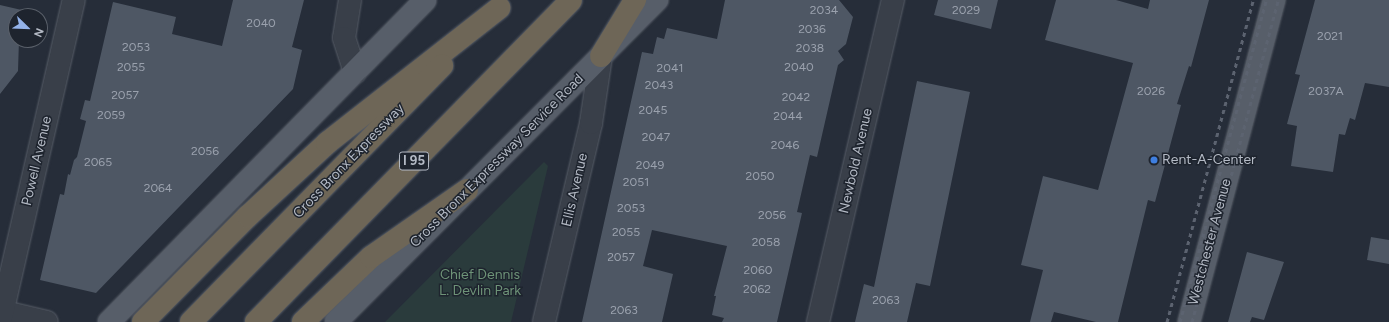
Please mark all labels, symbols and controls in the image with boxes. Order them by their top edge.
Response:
house number: 2034 [810,4,838,18]
house number: 2029 [952,4,980,18]
north arrow [8,8,48,48]
house number: 2040 [246,17,276,31]
house number: 2036 [798,23,826,37]
text: N [31,26,46,39]
house number: 2021 [1317,30,1343,44]
house number: 2053 [122,41,150,55]
house number: 2038 [796,42,824,56]
house number: 2055 [117,61,145,75]
house number: 2040 [784,61,814,75]
house number: 2041 [657,62,683,76]
street label: Cross Bronx Expressway Service Road [407,71,587,251]
house number: 2043 [645,79,673,93]
house number: 2026 [1137,85,1165,99]
house number: 2037A [1308,85,1344,99]
house number: 2057 [111,89,139,103]
house number: 2042 [782,91,810,105]
street label: Cross Bronx Expressway [290,100,408,222]
house number: 2045 [639,104,667,118]
street label: Newbold Avenue [836,107,876,215]
house number: 2059 [97,109,125,123]
house number: 2044 [773,110,803,124]
street label: Powell Avenue [19,115,55,207]
house number: 2047 [642,131,670,145]
house number: 2046 [771,139,799,153]
house number: 2056 [191,145,219,159]
road number: I 95 [399,150,429,172]
street label: Ellis Avenue [558,152,592,228]
place label: Rent-A-Center [1162,152,1256,168]
marker: Rent-A-Center [1149,155,1159,165]
house number: 2065 [84,156,112,170]
house number: 2049 [636,159,664,173]
house number: 2050 [746,170,774,184]
house number: 2051 [623,176,649,190]
street label: Westchester Avenue [1185,177,1235,307]
house number: 2064 [144,182,172,196]
house number: 2053 [617,202,645,216]
house number: 2056 [758,209,786,223]
house number: 2055 [612,226,640,240]
house number: 2058 [752,236,780,250]
house number: 2057 [607,251,635,265]
house number: 2060 [744,264,772,278]
park label: Chief Dennis L. Devlin Park [439,267,521,300]
house number: 2062 [743,283,771,297]
house number: 2063 [872,294,900,308]
house number: 2063 [610,304,638,318]

